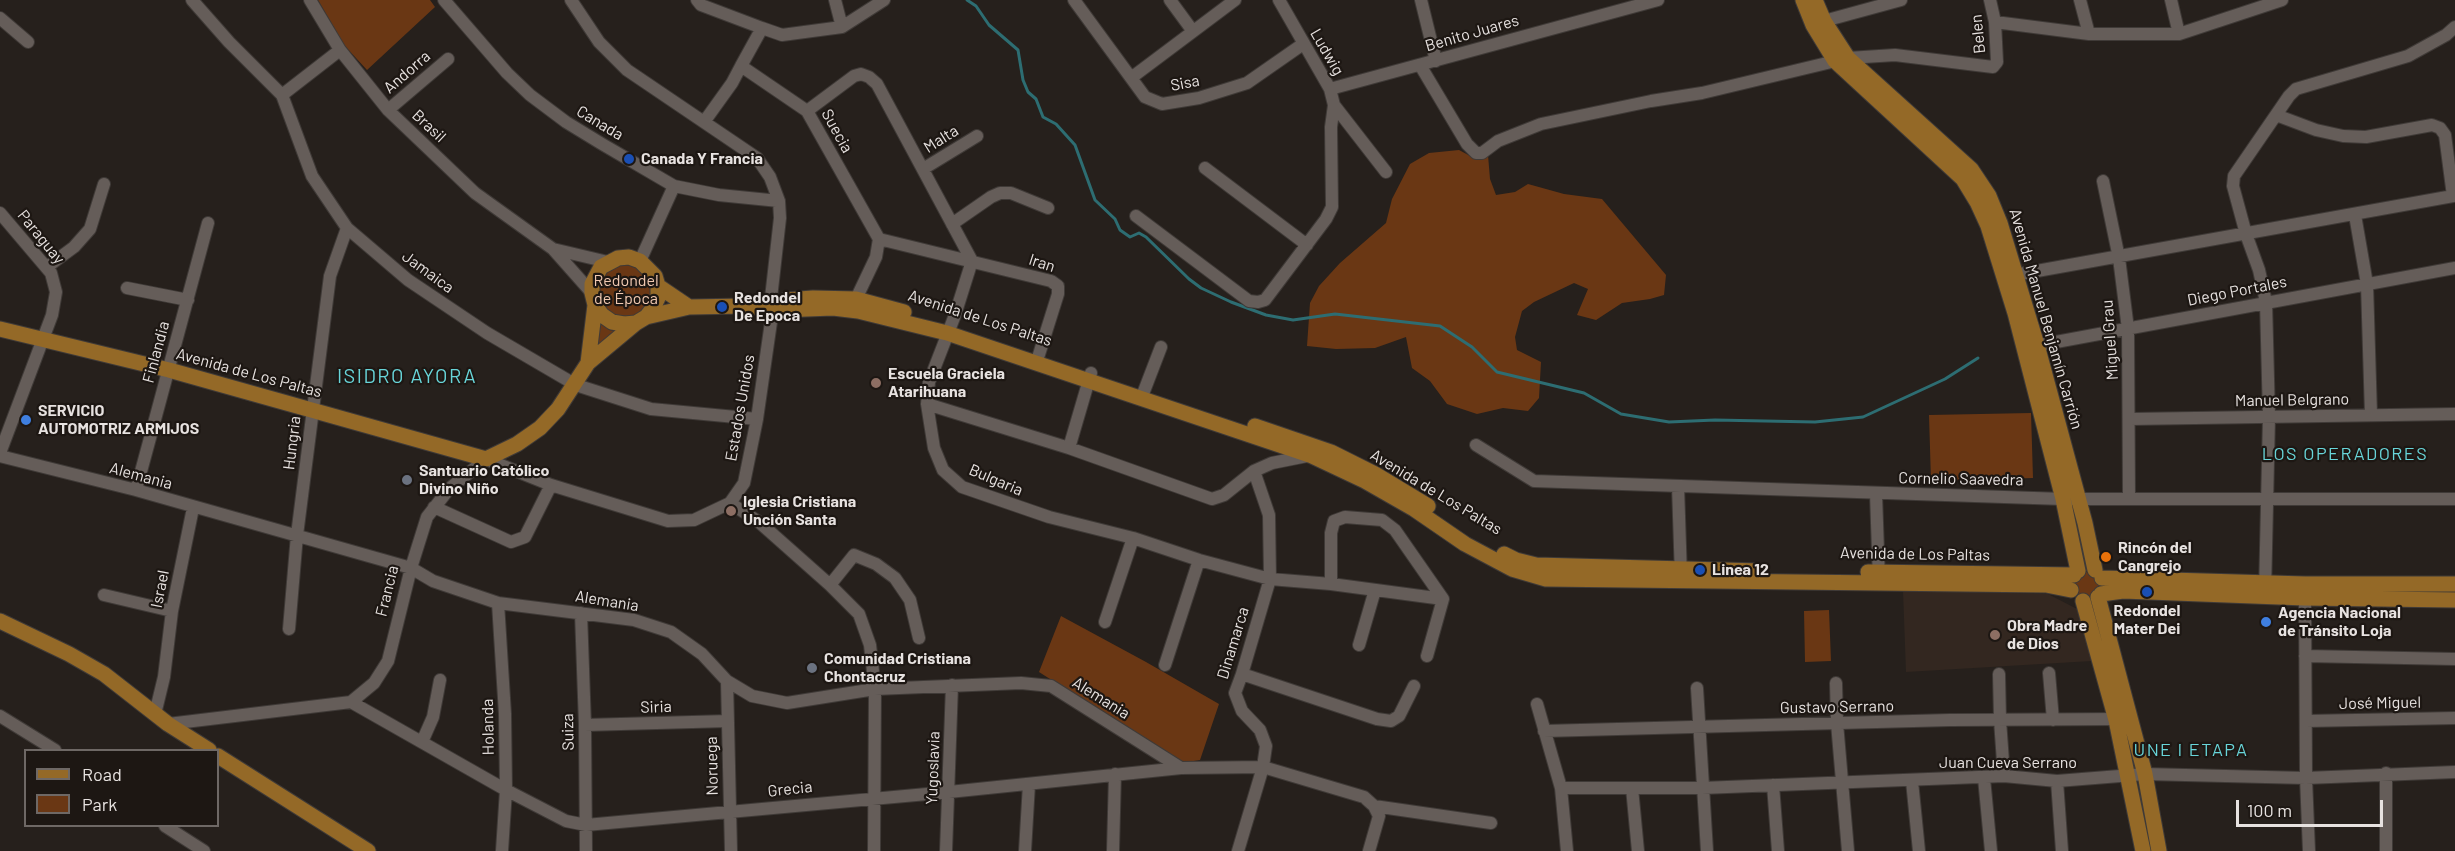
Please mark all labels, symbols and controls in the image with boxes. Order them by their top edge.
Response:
street label: Benito Juares [1423,10,1521,56]
street label: Belen [1966,13,1990,55]
street label: Ludwig [1306,25,1348,79]
street label: Andorra [380,47,434,97]
street label: Sisa [1169,71,1201,95]
street label: Canada [573,102,627,144]
street label: Brasil [408,106,450,146]
street label: Suecia [817,106,857,156]
street label: Malta [920,121,962,157]
place label: Canada Y Francia [641,149,763,169]
marker: Canada Y Francia [622,152,636,166]
street label: Paraguay [13,206,69,268]
street label: Avenida Manuel Benjamín Carrión [2005,206,2087,432]
street label: Jamaica [398,247,458,297]
street label: Iran [1026,250,1058,276]
park label: Redondel de Época [593,271,659,309]
street label: Diego Portales [2186,272,2288,310]
street label: Avenida de Los Paltas [906,286,1054,350]
place label: Redondel De Epoca [734,288,801,326]
street label: Miguel Grau [2098,299,2122,381]
marker: Redondel De Epoca [715,300,729,314]
street label: Finlandia [139,319,173,385]
street label: Avenida de Los Paltas [174,344,324,402]
street label: Estados Unidos [721,353,759,463]
district label: ISIDRO AYORA [337,364,477,388]
place label: Escuela Graciela Atarihuana [888,364,1005,402]
marker: Escuela Graciela Atarihuana [869,376,883,390]
street label: Manuel Belgrano [2235,389,2349,411]
place label: SERVICIO AUTOMOTRIZ ARMIJOS [38,401,199,439]
marker: SERVICIO AUTOMOTRIZ ARMIJOS [19,413,33,427]
street label: Hungria [279,415,305,471]
district label: LOS OPERADORES [2262,443,2428,465]
street label: Avenida de Los Paltas [1367,445,1505,539]
street label: Alemania [108,458,174,494]
street label: Bulgaria [966,460,1026,500]
place label: Santuario Católico Divino Niño [419,461,549,499]
street label: Cornelio Saavedra [1898,468,2024,490]
marker: Santuario Católico Divino Niño [400,473,414,487]
place label: Iglesia Cristiana Unción Santa [743,492,856,530]
marker: Iglesia Cristiana Unción Santa [724,504,738,518]
place label: Rincón del Cangrejo [2118,538,2192,576]
street label: Avenida de Los Paltas [1840,543,1990,565]
marker: Rincón del Cangrejo [2099,550,2113,564]
place label: Linea 12 [1712,560,1769,580]
street label: Francia [371,563,403,619]
marker: Linea 12 [1693,563,1707,577]
street label: Israel [147,569,173,609]
marker: Redondel Mater Dei [2140,585,2154,599]
street label: Alemania [574,586,640,616]
place label: Redondel Mater Dei [2114,601,2180,639]
place label: Agencia Nacional de Tránsito Loja [2278,603,2401,641]
street label: Dinamarca [1213,605,1253,681]
marker: Agencia Nacional de Tránsito Loja [2259,615,2273,629]
place label: Obra Madre de Dios [2007,616,2087,654]
marker: Obra Madre de Dios [1988,628,2002,642]
place label: Comunidad Cristiana Chontacruz [824,649,971,687]
marker: Comunidad Cristiana Chontacruz [805,661,819,675]
street label: Alemania [1069,673,1133,723]
street label: José Miguel [2339,693,2421,713]
street label: Gustavo Serrano [1780,696,1894,718]
street label: Siria [640,697,672,717]
street label: Holanda [478,699,498,755]
street label: Suiza [558,713,578,751]
street label: Yugoslavia [922,731,944,805]
street label: Noruega [702,736,722,796]
district label: UNE I ETAPA [2133,739,2249,761]
legend [24,749,219,827]
street label: Juan Cueva Serrano [1939,753,2077,773]
text: Road [82,763,122,785]
street label: Grecia [767,777,813,801]
scale bar [2239,788,2386,826]
text: Park [82,793,117,815]
text: 100 m [2247,799,2292,821]

